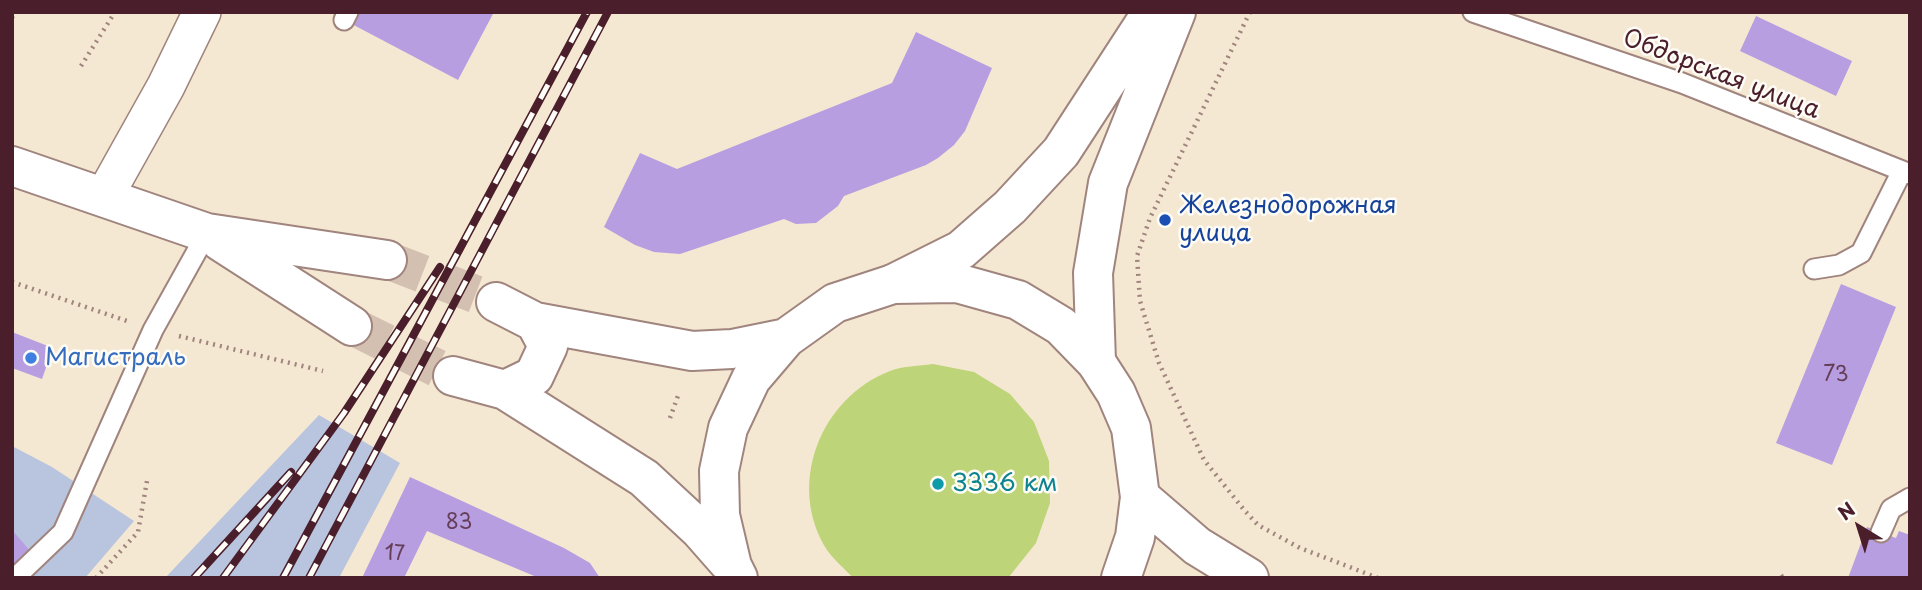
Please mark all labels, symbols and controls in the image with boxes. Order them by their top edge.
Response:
street label: Обдорская улица [1618,24,1824,126]
place label: Железнодорожная улица [1179,192,1397,248]
marker: Железнодорожная улица [1157,212,1173,228]
place label: Магистраль [45,344,186,372]
marker: Магистраль [23,350,39,366]
house number: 73 [1823,362,1849,388]
place label: 3336 км [952,470,1057,498]
marker: 3336 км [930,476,946,492]
north arrow [1824,492,1894,562]
text: N [1832,495,1861,526]
house number: 83 [446,510,472,536]
house number: 17 [385,541,405,567]

